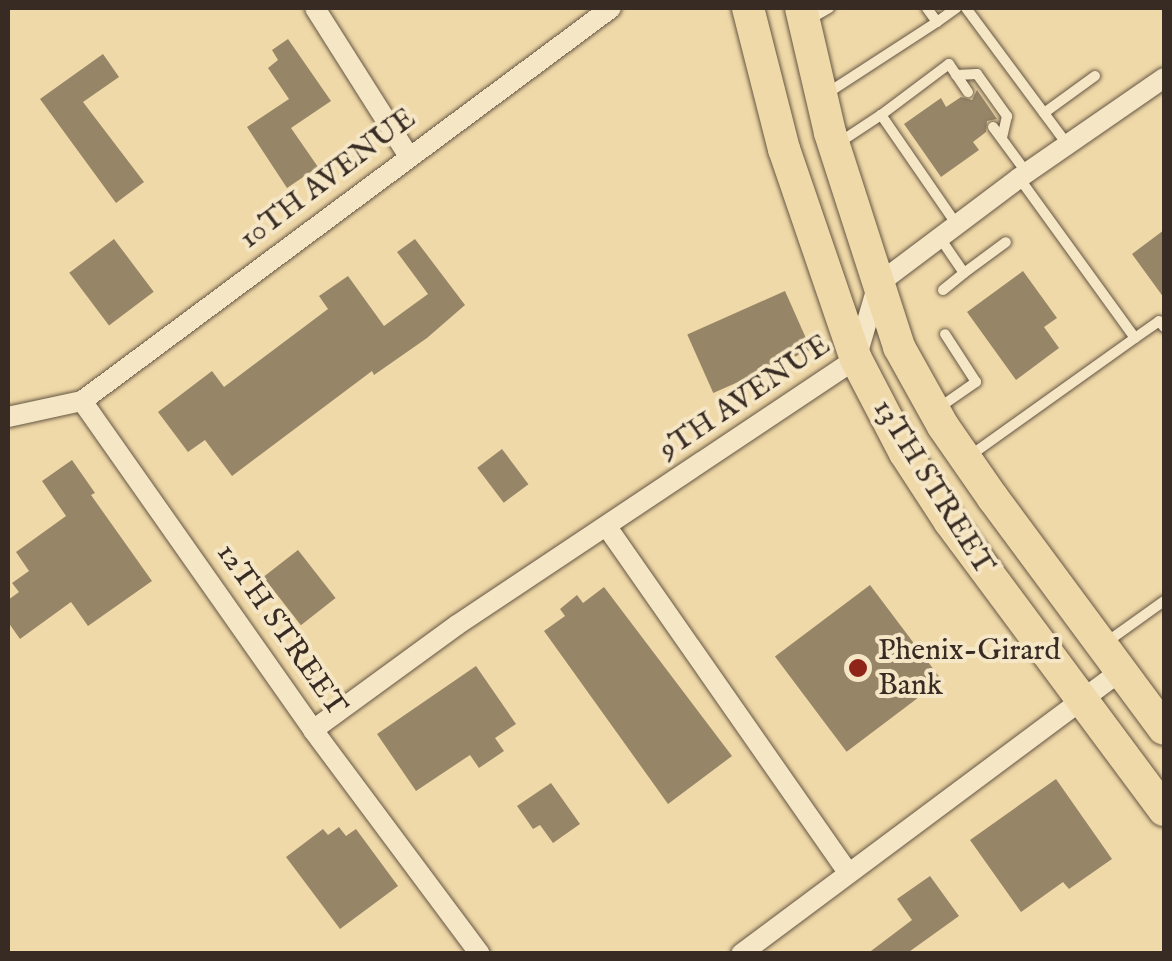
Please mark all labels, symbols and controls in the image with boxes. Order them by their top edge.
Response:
street label: 10TH AVENUE [233,101,423,257]
street label: 9TH AVENUE [653,328,837,468]
street label: 13TH STREET [865,393,1001,581]
street label: 12TH STREET [208,537,354,723]
place label: Phenix-Girard Bank [878,633,1060,704]
marker: Phenix-Girard Bank [847,657,869,679]

